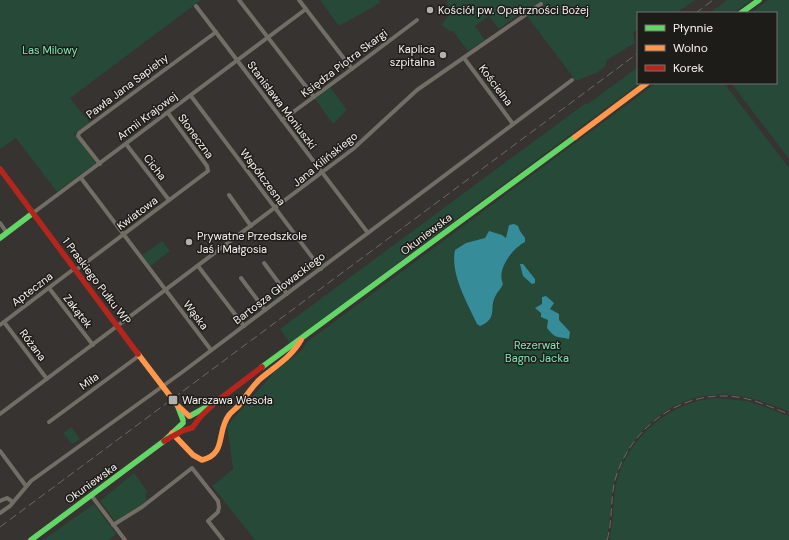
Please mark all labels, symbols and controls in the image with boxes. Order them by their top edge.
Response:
place label: Kościół pw. Opatrzności Bożej [438,3,589,17]
marker: Kościół pw. Opatrzności Bożej [425,5,435,15]
legend [637,12,777,84]
text: Płynnie [673,20,713,36]
street label: Księdza Piotra Skargi [298,26,390,100]
text: Wolno [673,40,708,56]
place label: Kaplica szpitalna [390,42,435,69]
park label: Las Milowy [22,43,78,57]
marker: Kaplica szpitalna [438,50,448,60]
street label: Pawła Jana Sapiehy [83,51,171,121]
street label: Stanisława Moniuszki [244,58,320,152]
text: Korek [673,60,704,76]
street label: Kościelna [476,62,516,108]
street label: Armii Krajowej [114,89,180,143]
street label: Słoneczna [175,111,217,161]
street label: Jana Kilińskiego [290,129,360,189]
street label: Współczesna [237,146,289,208]
street label: Cicha [141,151,169,183]
street label: Kwiatowa [114,193,160,233]
street label: Okuniewska [398,210,454,258]
place label: Prywatne Przedszkole Jaś i Małgosia [197,229,307,256]
street label: 1 Praskiego Pułku WP [60,235,134,327]
marker: Prywatne Przedszkole Jaś i Małgosia [184,237,194,247]
street label: Bartosza Głowackiego [230,249,328,327]
street label: Apteczna [9,269,55,309]
street label: Zakątek [60,291,96,331]
street label: Wąska [180,298,212,332]
street label: Różana [17,326,49,364]
park label: Rezerwat Bagno Jacka [505,338,569,365]
street label: Miła [77,369,101,393]
place label: Warszawa Wesoła [182,393,273,407]
marker: Warszawa Wesoła [167,394,179,406]
street label: Okuniewska [62,459,120,507]

